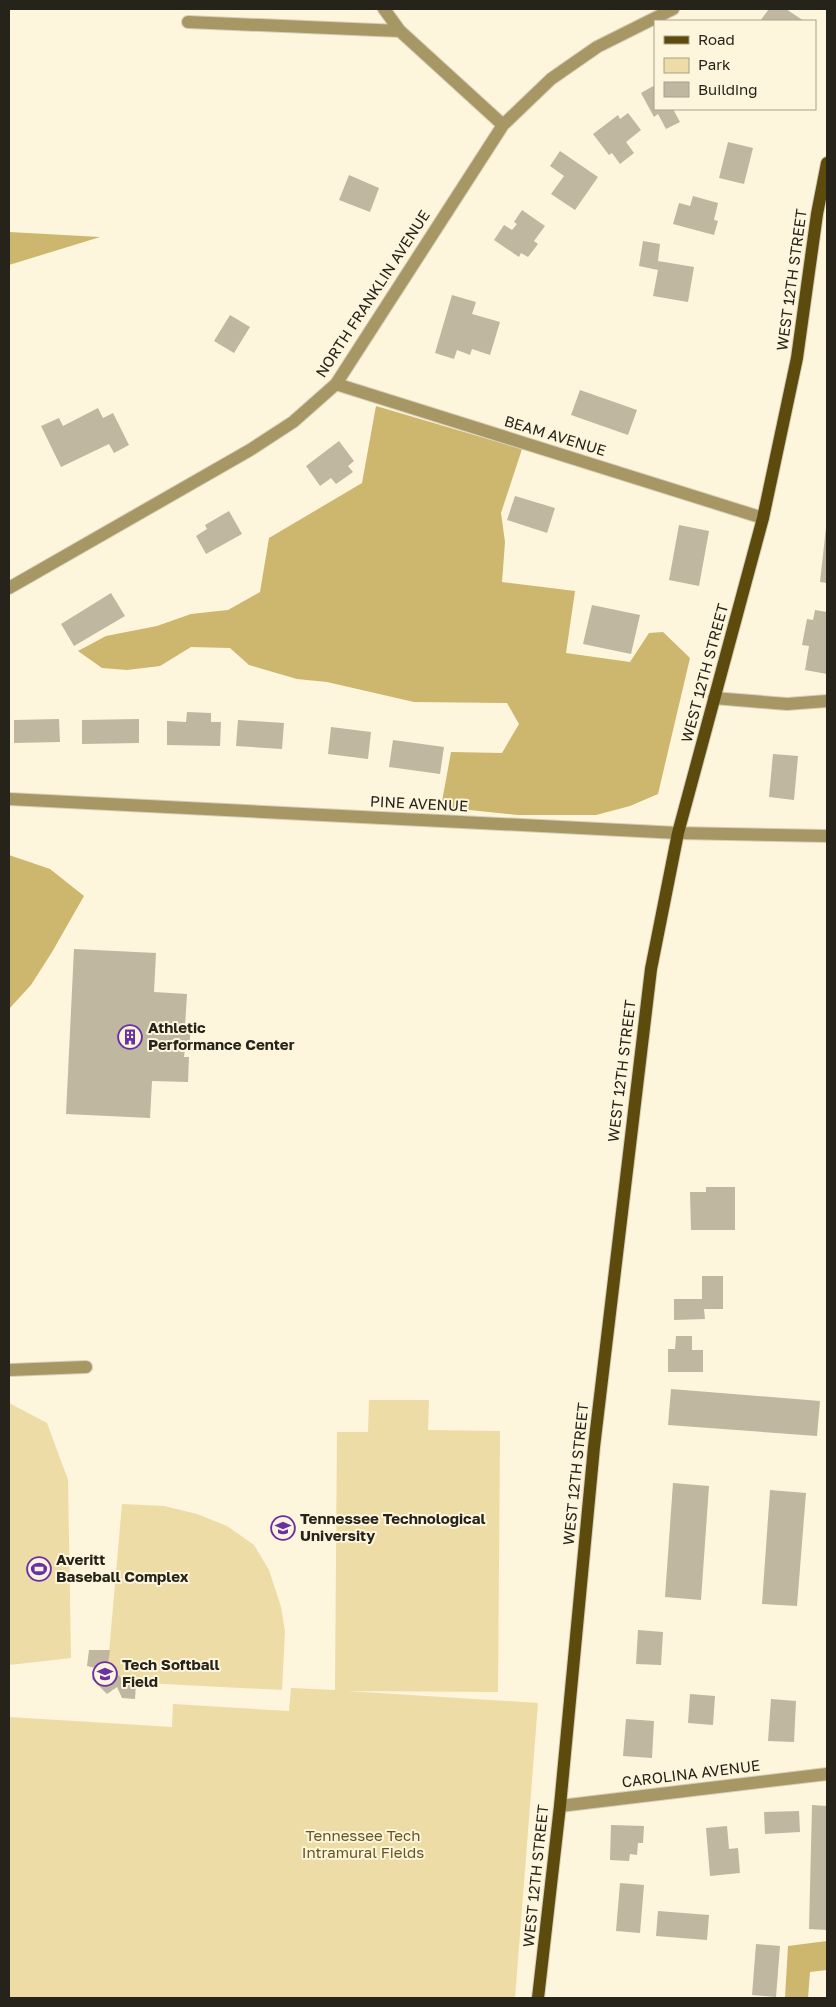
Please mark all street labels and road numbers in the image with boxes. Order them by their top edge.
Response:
street label: NORTH FRANKLIN AVENUE [311,206,433,380]
street label: WEST 12TH STREET [772,208,810,352]
street label: BEAM AVENUE [502,411,608,459]
street label: WEST 12TH STREET [677,601,731,744]
street label: PINE AVENUE [370,791,469,815]
street label: WEST 12TH STREET [603,999,639,1143]
street label: WEST 12TH STREET [559,1402,591,1546]
street label: CAROLINA AVENUE [621,1756,761,1790]
street label: WEST 12TH STREET [519,1804,551,1948]

